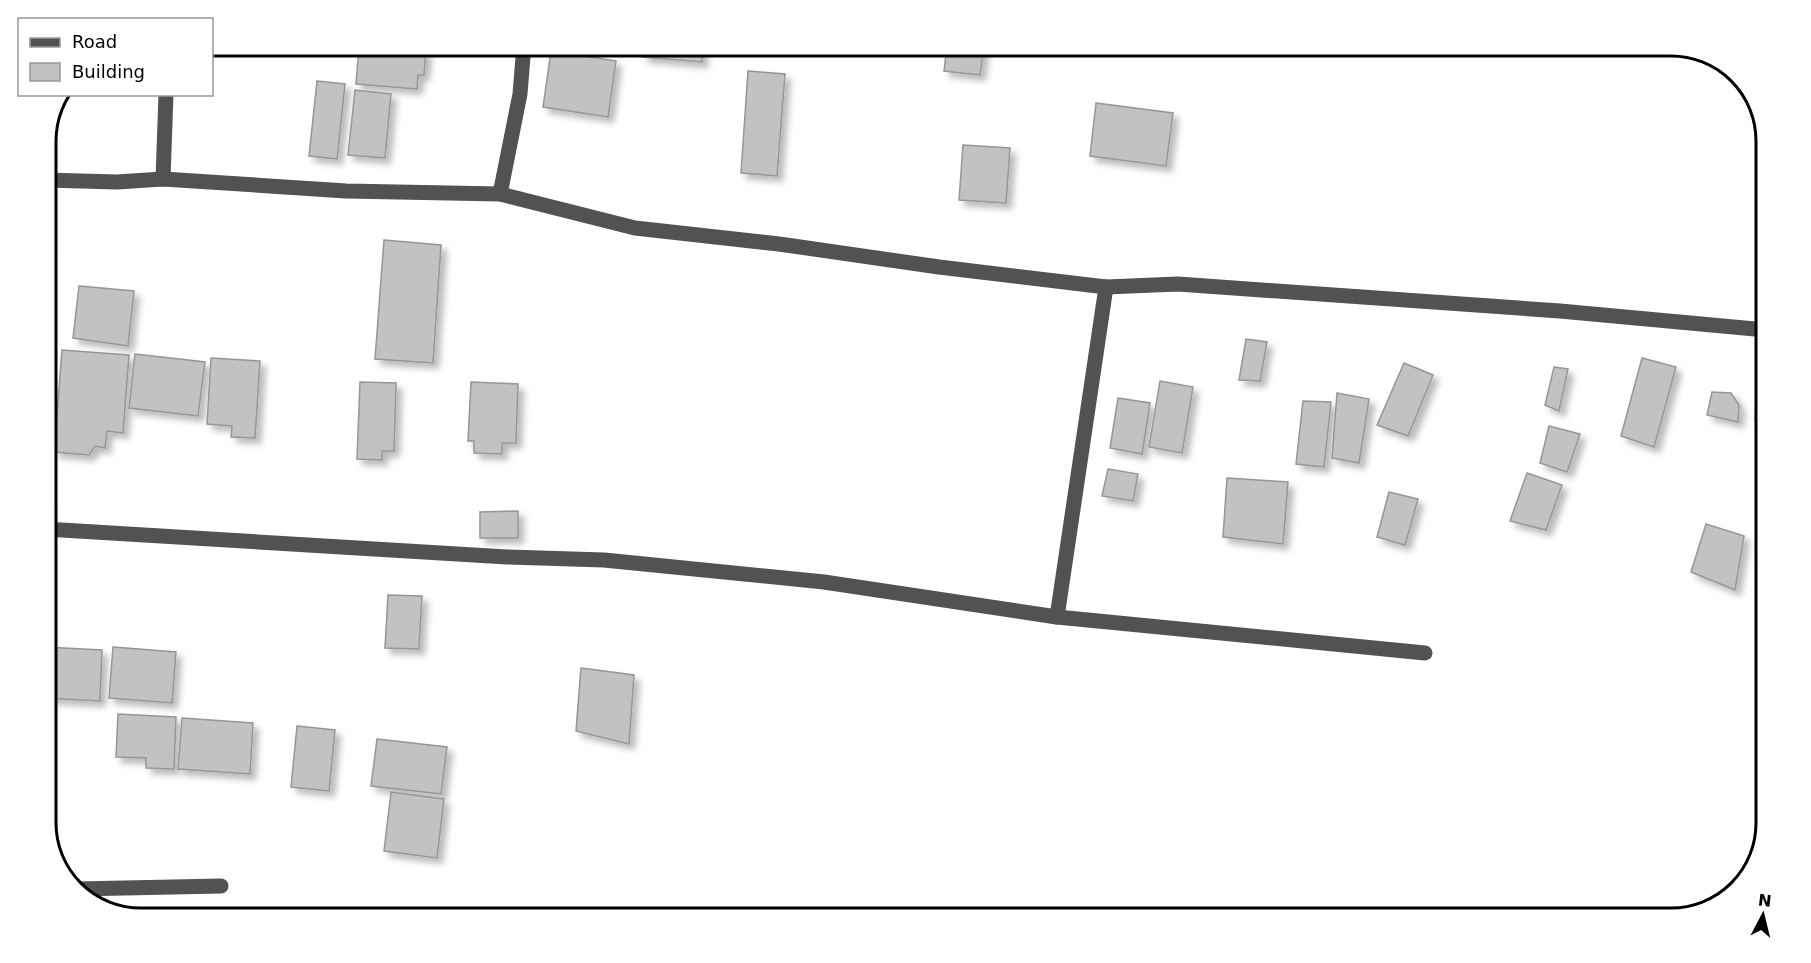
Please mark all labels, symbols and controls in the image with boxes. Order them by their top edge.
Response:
legend [18,18,213,96]
text: Road [72,31,117,52]
text: Building [72,61,145,82]
north arrow [1733,885,1793,945]
text: N [1757,890,1773,911]

